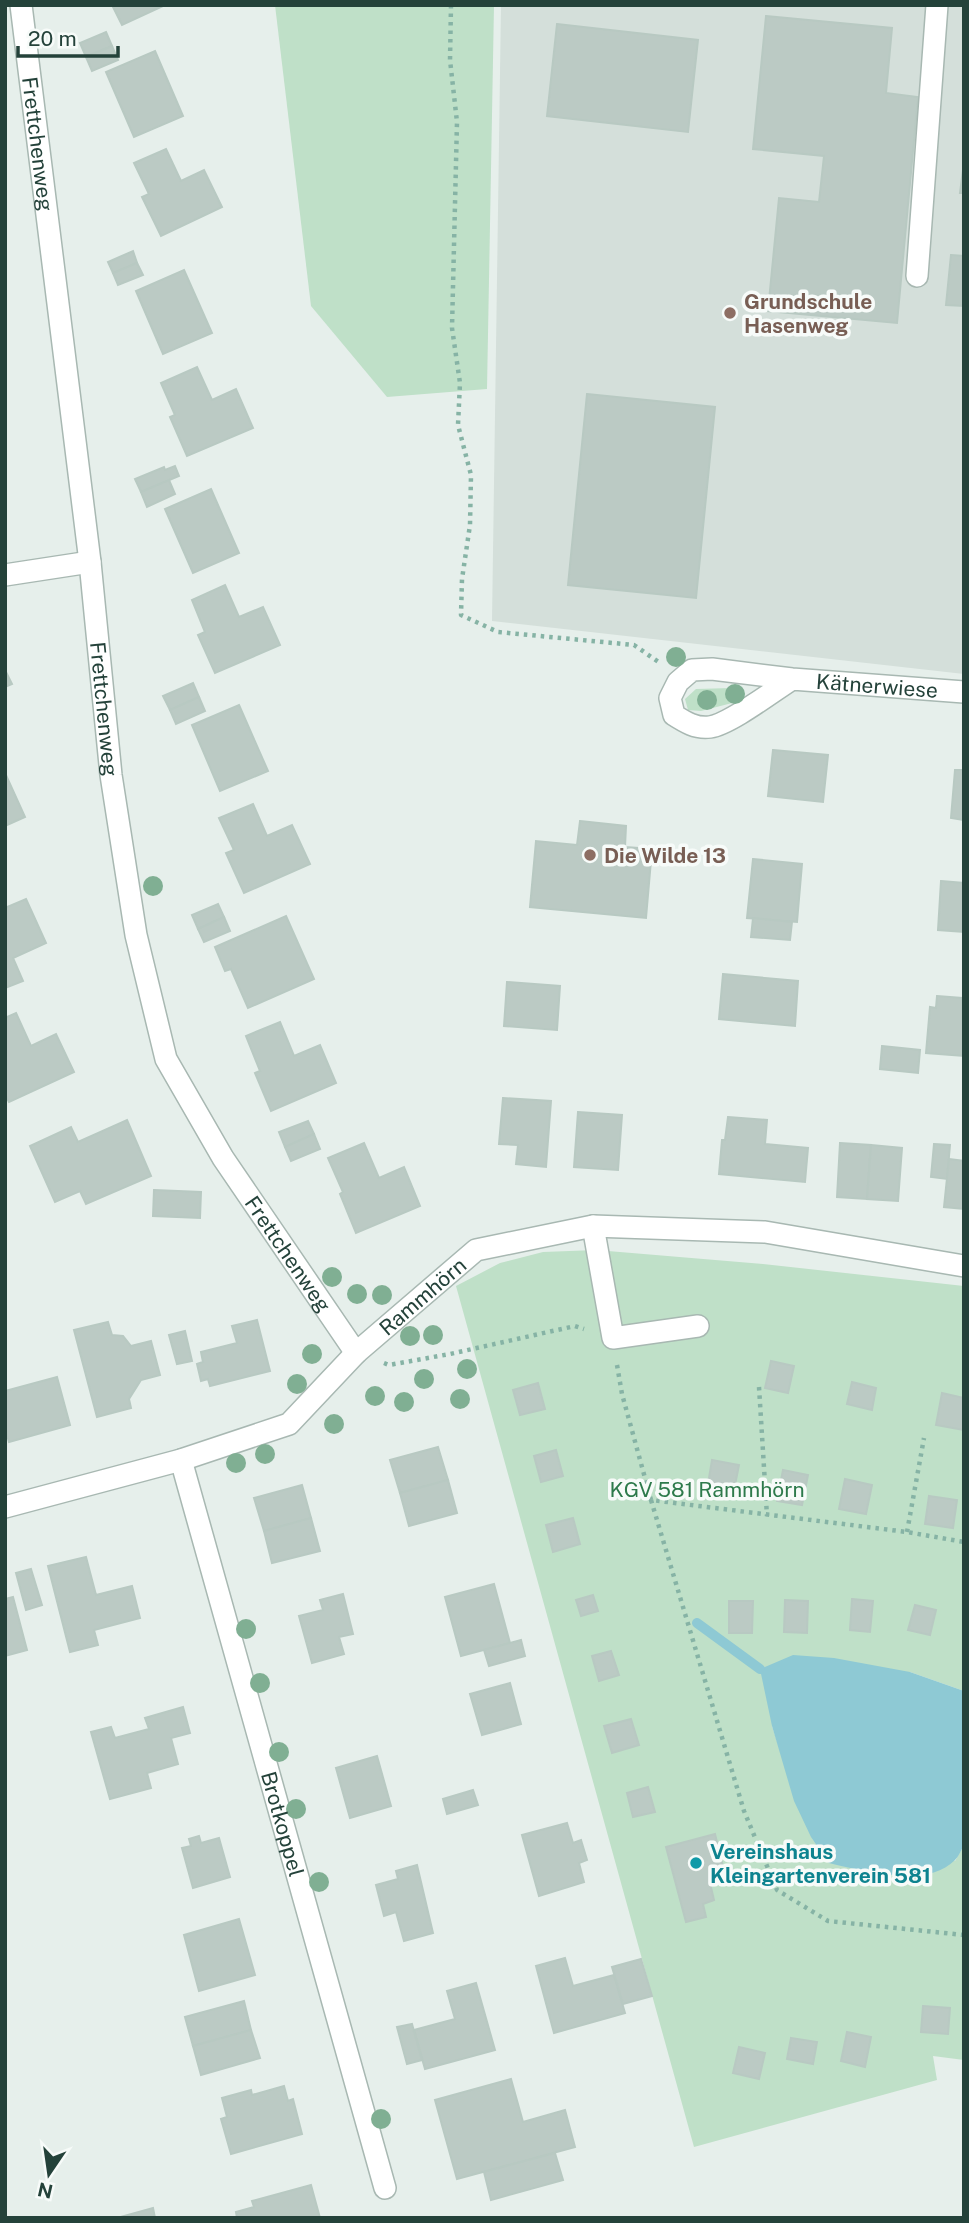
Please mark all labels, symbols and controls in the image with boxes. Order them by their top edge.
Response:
scale bar [18,14,117,58]
text: 20 m [28,26,77,51]
street label: Frettchenweg [17,75,59,213]
place label: Grundschule Hasenweg [744,289,872,338]
marker: Grundschule Hasenweg [722,305,738,321]
street label: Frettchenweg [85,641,124,778]
street label: Kätnerwiese [815,668,939,702]
place label: Die Wilde 13 [604,843,726,868]
marker: Die Wilde 13 [582,847,598,863]
street label: Frettchenweg [240,1191,337,1317]
street label: Rammhörn [374,1252,471,1340]
park label: KGV 581 Rammhörn [609,1477,805,1502]
street label: Brotkoppel [256,1769,310,1879]
place label: Vereinshaus Kleingartenverein 581 [710,1839,931,1888]
marker: Vereinshaus Kleingartenverein 581 [688,1855,704,1871]
north arrow [14,2139,84,2209]
text: N [35,2178,55,2203]

